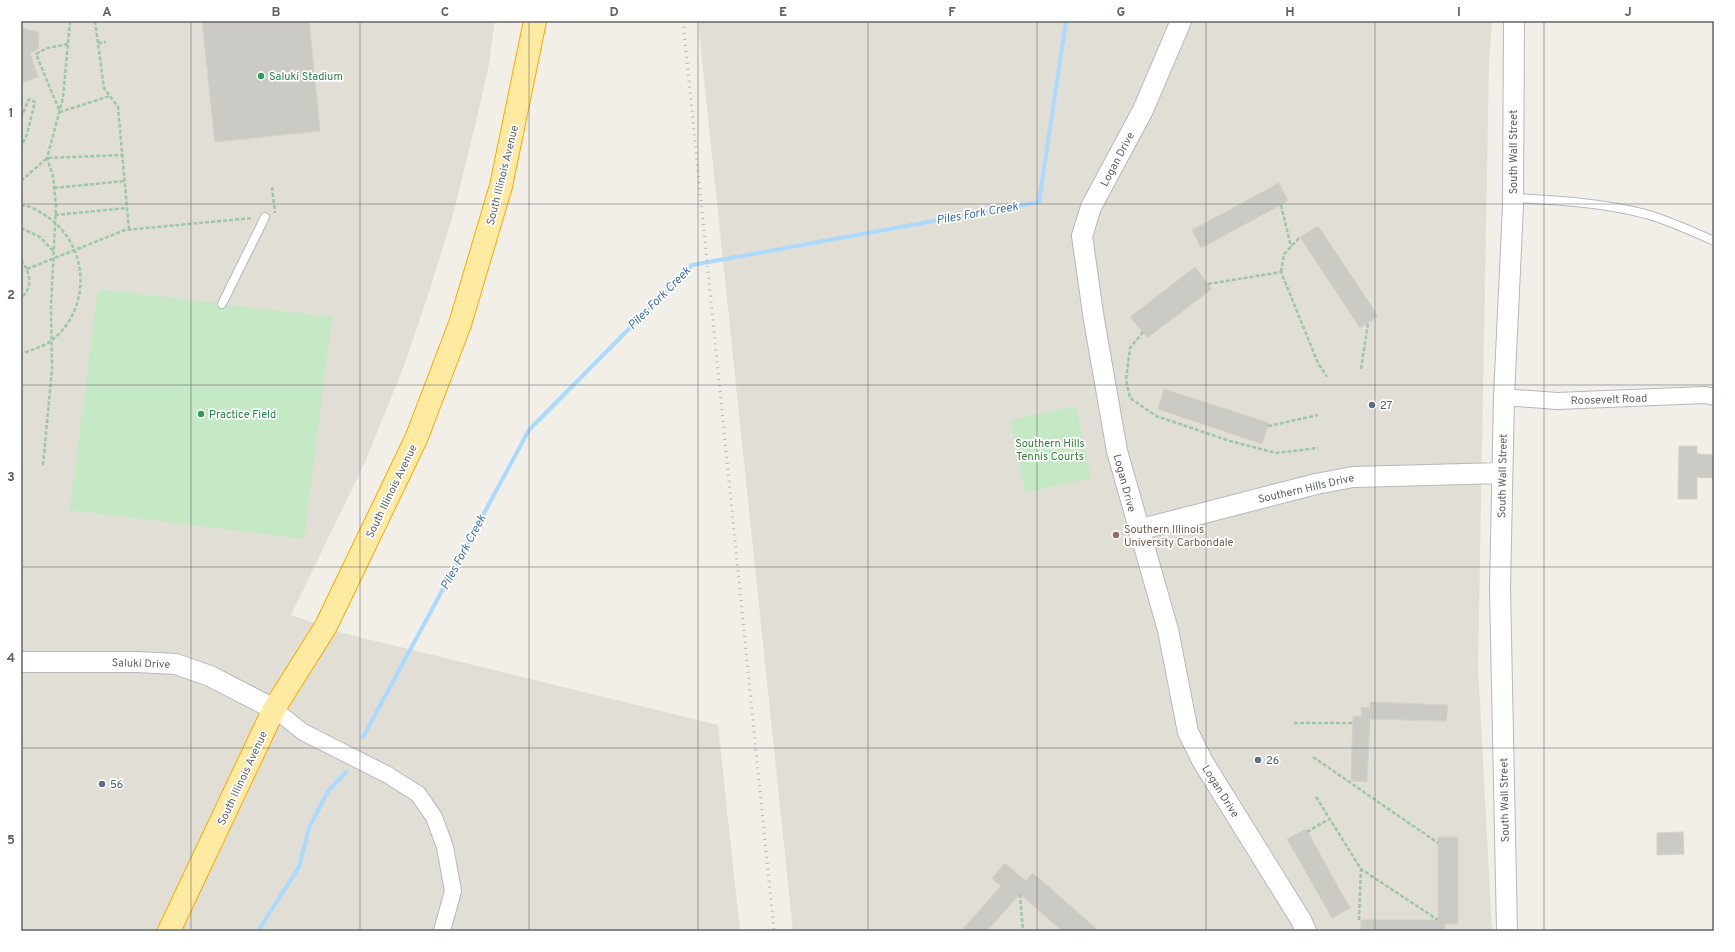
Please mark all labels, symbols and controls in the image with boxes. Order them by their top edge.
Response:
text: A [102,5,112,21]
text: B [272,5,281,21]
text: C [441,5,449,21]
text: D [609,5,619,21]
text: E [779,5,787,21]
text: F [948,5,956,21]
text: G [1117,5,1126,21]
text: H [1285,5,1295,21]
text: I [1457,5,1461,21]
text: J [1624,5,1632,21]
place label: Saluki Stadium [269,70,343,84]
marker: Saluki Stadium [256,71,266,81]
text: 1 [8,106,14,122]
street label: South Wall Street [1507,110,1521,194]
street label: South Illinois Avenue [484,124,522,227]
street label: Logan Drive [1098,130,1138,189]
water label: Piles Fork Creek [935,199,1020,229]
water label: Piles Fork Creek [625,263,695,334]
text: 2 [7,288,15,304]
street label: Roosevelt Road [1570,392,1648,408]
place label: 27 [1380,399,1393,413]
marker: 27 [1367,400,1377,410]
place label: Practice Field [209,408,276,422]
marker: Practice Field [196,409,206,419]
street label: South Wall Street [1495,434,1511,518]
park label: Southern Hills Tennis Courts [1015,437,1085,464]
street label: South Illinois Avenue [363,442,421,541]
street label: Logan Drive [1110,453,1139,514]
text: 3 [7,470,15,486]
street label: Southern Hills Drive [1257,471,1356,507]
water label: Piles Fork Creek [437,511,491,593]
place label: Southern Illinois University Carbondale [1124,523,1234,550]
marker: Southern Illinois University Carbondale [1111,530,1121,540]
text: 4 [7,651,15,667]
street label: Saluki Drive [111,656,171,672]
street label: South Illinois Avenue [215,729,271,828]
place label: 26 [1266,754,1279,768]
marker: 26 [1253,755,1263,765]
street label: South Wall Street [1497,758,1513,842]
street label: Logan Drive [1198,763,1242,821]
place label: 56 [110,778,123,792]
marker: 56 [97,779,107,789]
text: 5 [7,833,15,849]

